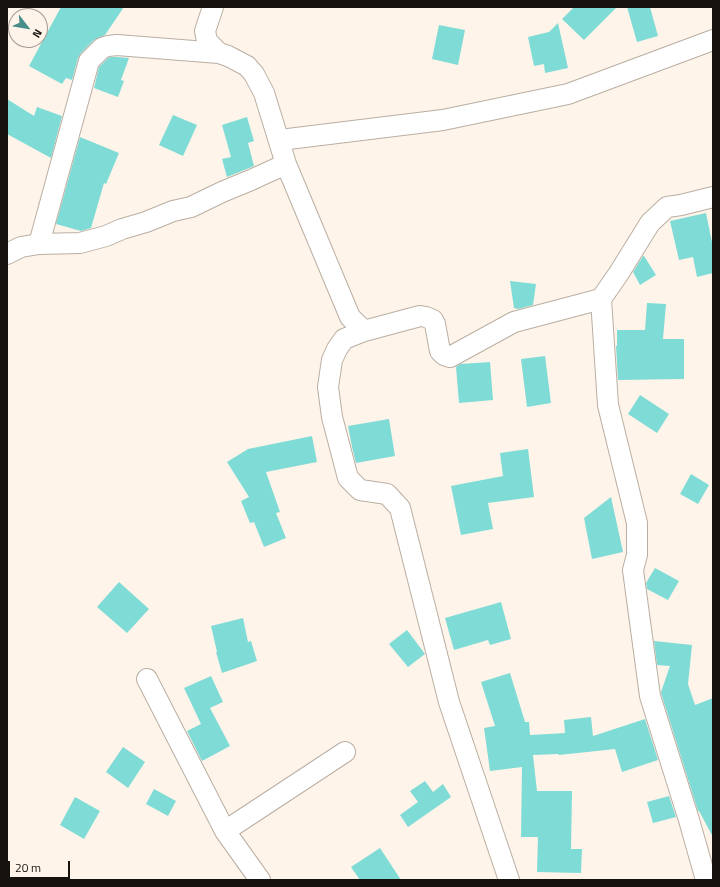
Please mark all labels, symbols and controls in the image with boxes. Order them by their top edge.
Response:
north arrow [8,8,48,48]
text: N [29,26,46,41]
scale bar [10,853,72,879]
text: 20 m [15,858,41,877]

